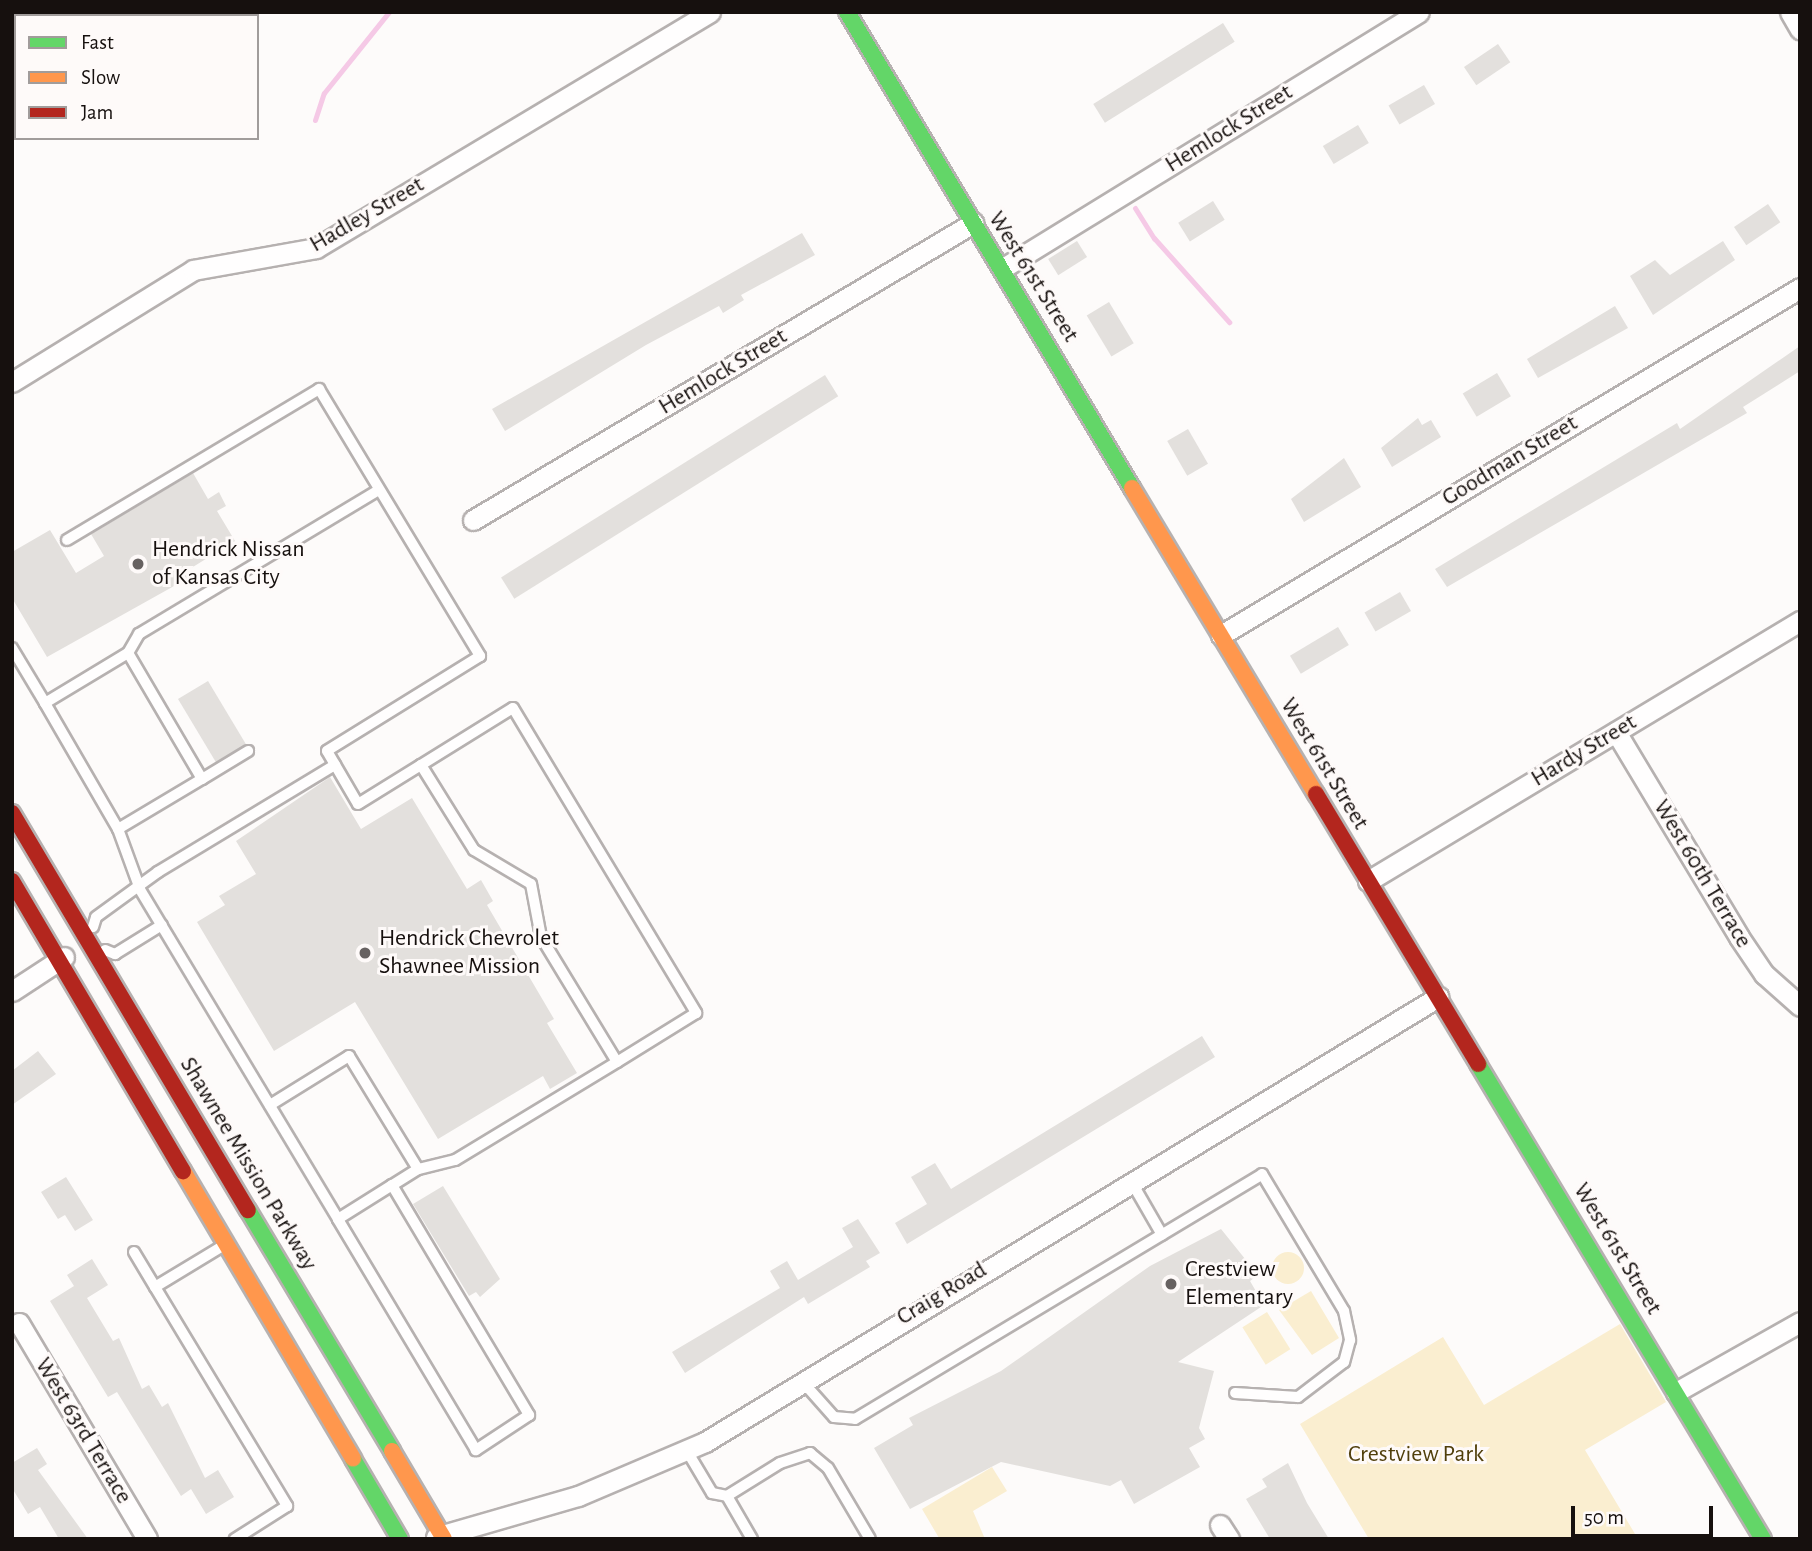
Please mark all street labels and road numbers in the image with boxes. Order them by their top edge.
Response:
street label: Hemlock Street [1160,78,1298,180]
street label: Hadley Street [305,171,429,259]
street label: West 61st Street [981,206,1085,348]
street label: Hemlock Street [654,322,792,422]
street label: Goodman Street [1437,409,1583,513]
street label: West 61st Street [1273,693,1375,835]
street label: Hardy Street [1526,708,1642,794]
street label: West 60th Terrace [1646,795,1758,953]
street label: Shawnee Mission Parkway [173,1052,323,1276]
street label: West 61st Street [1566,1178,1668,1320]
street label: Craig Road [892,1256,992,1332]
street label: West 63rd Terrace [28,1353,138,1509]

